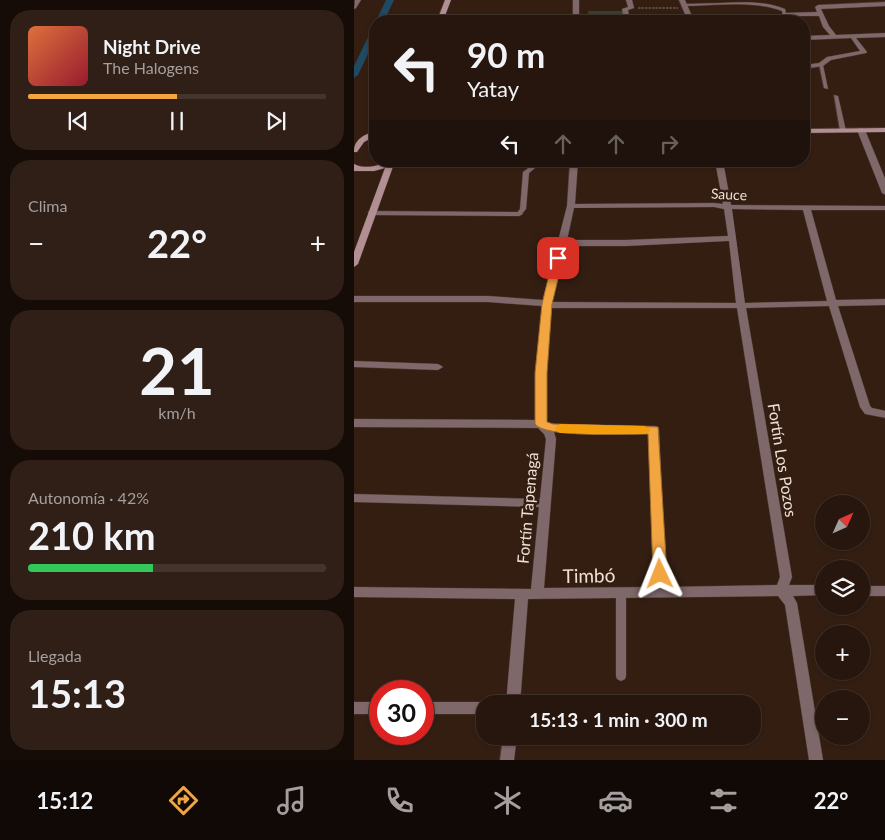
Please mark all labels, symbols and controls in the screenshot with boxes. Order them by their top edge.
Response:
text: 90 m [467,33,545,75]
text: Night Drive [103,35,201,58]
icon: left [384,35,449,100]
text: The Halogens [103,58,199,77]
text: Yatay [467,75,519,102]
icon: previous [64,107,92,135]
icon: pause [163,107,191,135]
icon: next [262,107,290,135]
icon: left [496,130,524,158]
icon: ahead [549,130,577,158]
icon: ahead [602,130,630,158]
icon: right [655,130,683,158]
street label: Sauce [710,185,748,203]
text: Clima [28,196,67,215]
text: 22° [147,220,207,266]
text: − [28,226,44,260]
text: + [310,226,326,260]
pin [537,237,579,279]
icon: arrive [544,244,572,272]
text: 21 [139,331,215,409]
street label: Fortín Los Pozos [765,402,801,518]
text: km/h [158,403,196,422]
street label: Fortín Tapenagá [513,451,541,565]
text: Autonomía · 42% [28,488,149,507]
north arrow [815,495,870,550]
map controls [815,495,870,745]
text: 210 km [28,512,156,558]
position arrow [633,547,685,599]
button: layers [815,560,870,615]
street label: Timbó [562,563,616,587]
button: + [815,625,870,680]
text: Llegada [28,646,82,665]
text: 15:13 [28,670,126,716]
speed limit sign: 30 [369,680,434,745]
button: − [815,690,870,745]
text: 15:13 · 1 min · 300 m [529,708,708,731]
icon: directions [166,783,201,818]
icon: music [274,783,309,818]
icon: phone [382,783,417,818]
icon: climate [490,783,525,818]
icon: car [598,783,633,818]
icon: filters [706,783,741,818]
text: 15:12 [36,787,93,814]
text: 22° [814,787,848,814]

